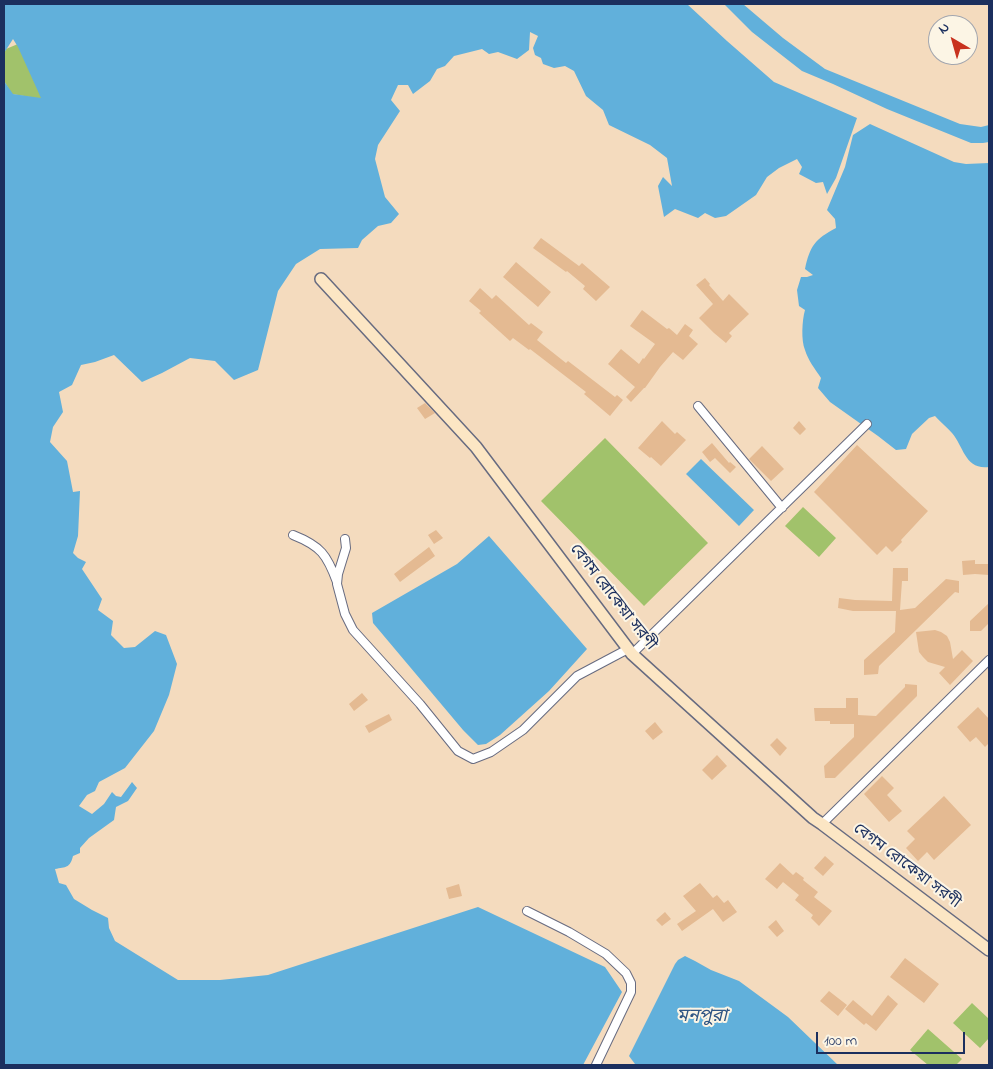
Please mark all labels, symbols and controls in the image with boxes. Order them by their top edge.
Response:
north arrow [928,15,978,65]
text: N [934,17,954,40]
street label: বেগম রোকেয়া সরণী [565,541,659,655]
street label: বেগম রোকেয়া সরণী [848,820,964,914]
water label: মনপুরা [677,1007,727,1029]
scale bar [818,1022,967,1054]
text: 100 m [824,1030,857,1052]

